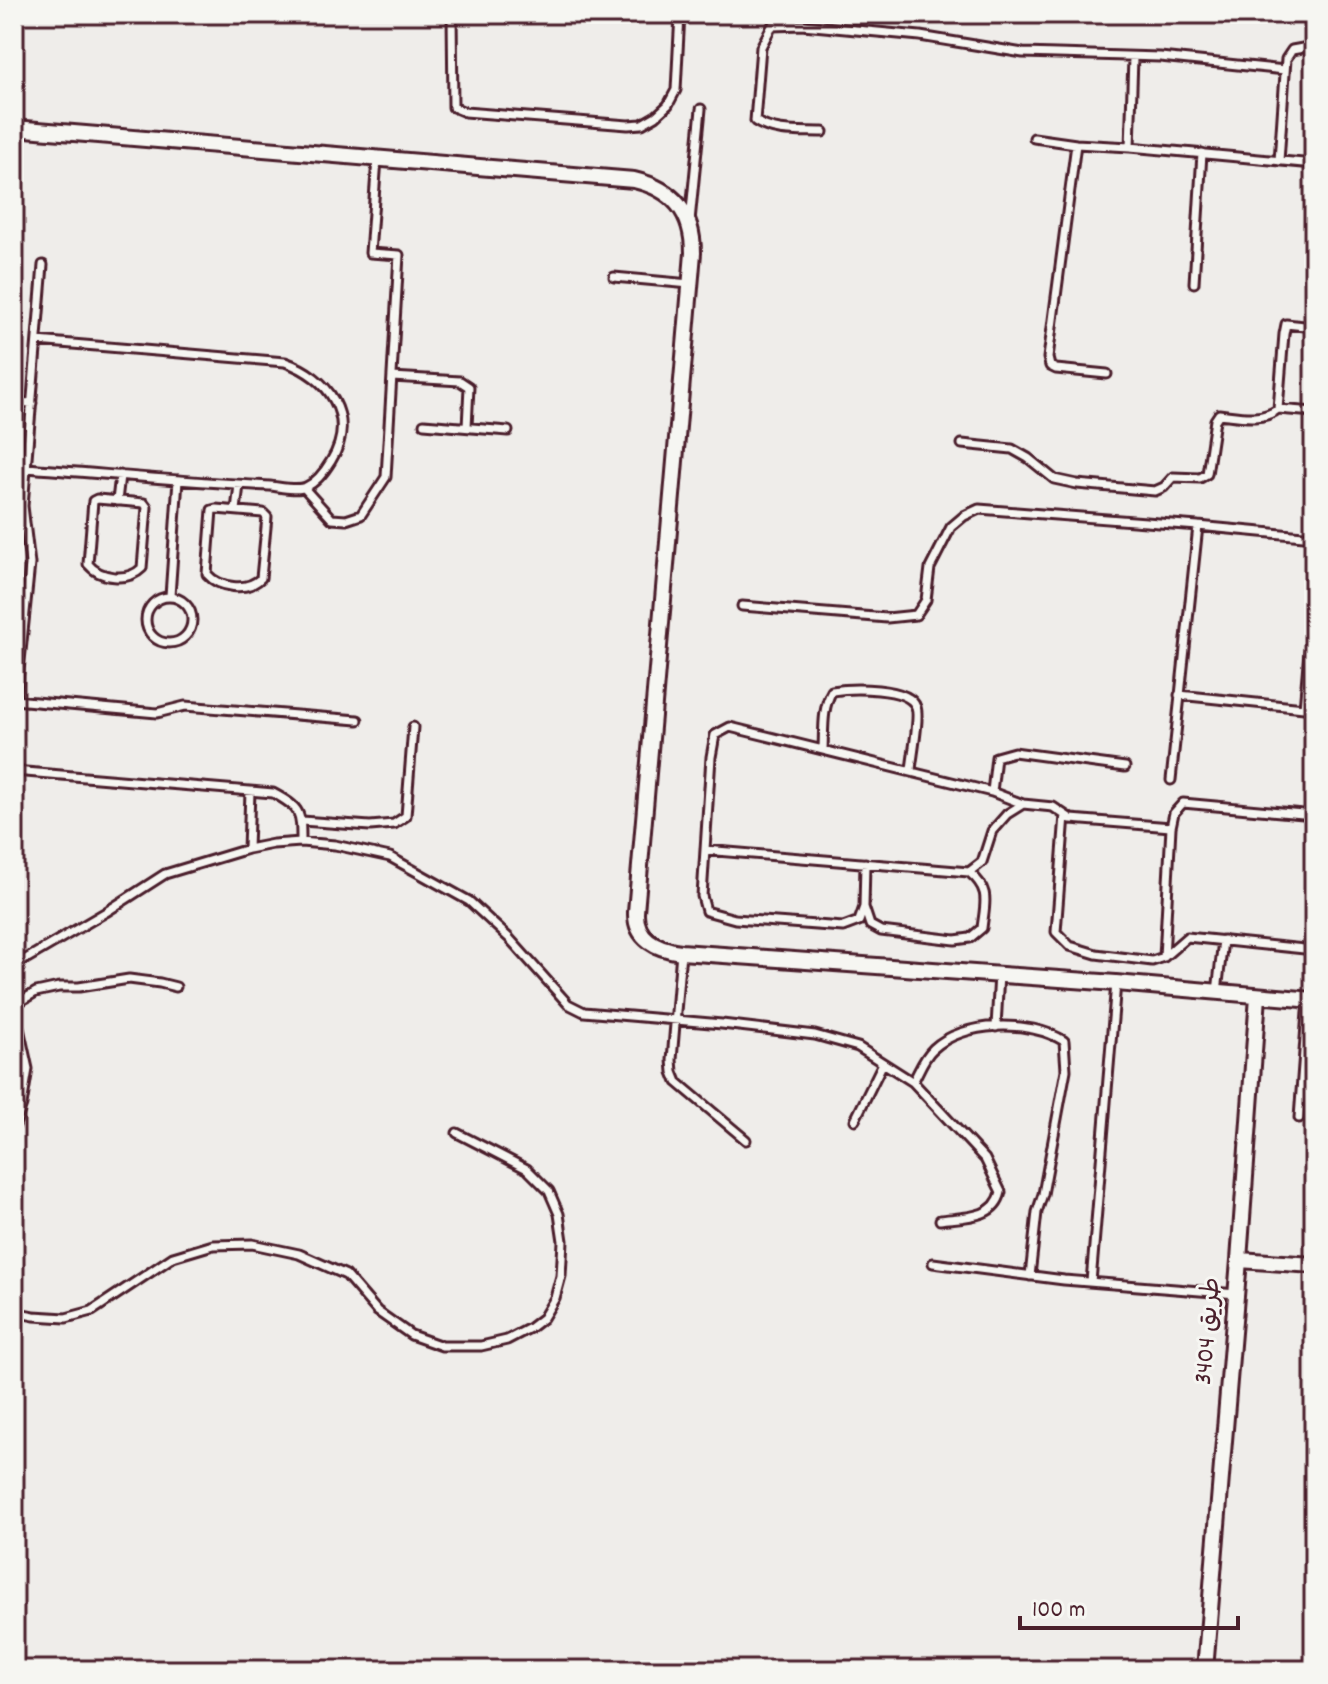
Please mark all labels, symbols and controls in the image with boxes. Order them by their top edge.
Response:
street label: طريق 3404 [1186,1276,1232,1386]
scale bar [1020,1580,1238,1630]
text: 100 m [1032,1594,1085,1628]

